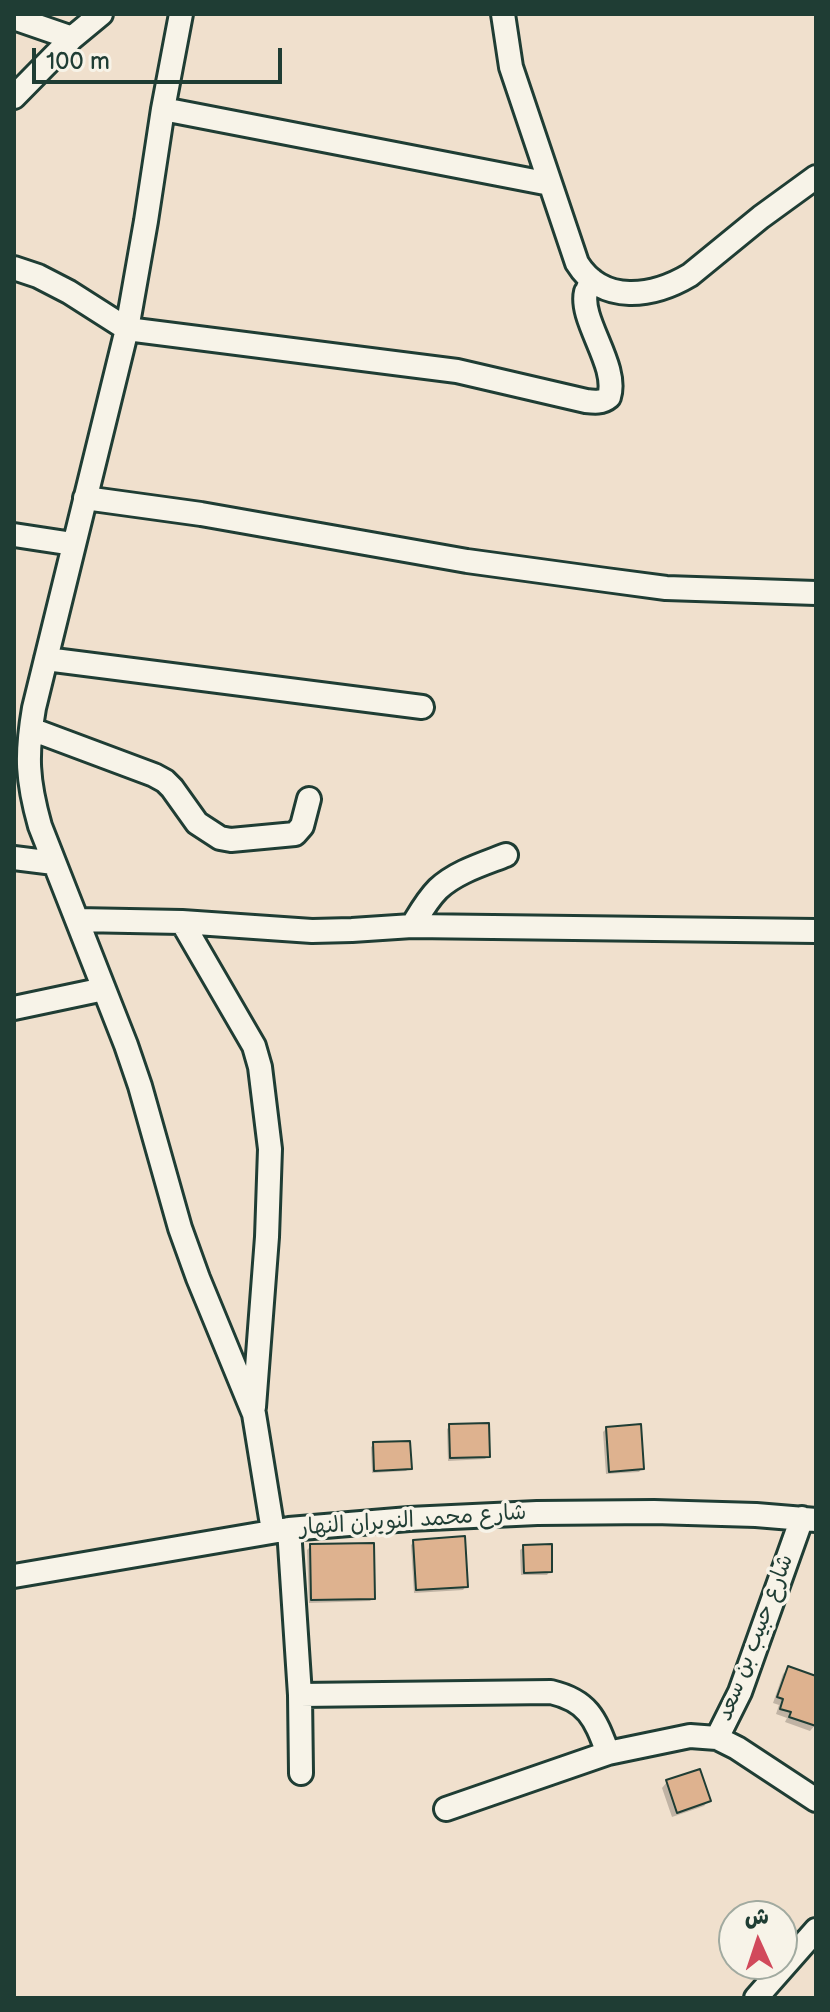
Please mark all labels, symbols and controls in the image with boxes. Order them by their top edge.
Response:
scale bar [36,32,286,82]
text: 100 m [46,47,110,76]
street label: شارع محمد النويران النهار [299,1500,527,1542]
street label: شارع حبيب بن سعد [712,1551,800,1725]
north arrow [718,1900,798,1980]
text: ش [744,1903,770,1932]

